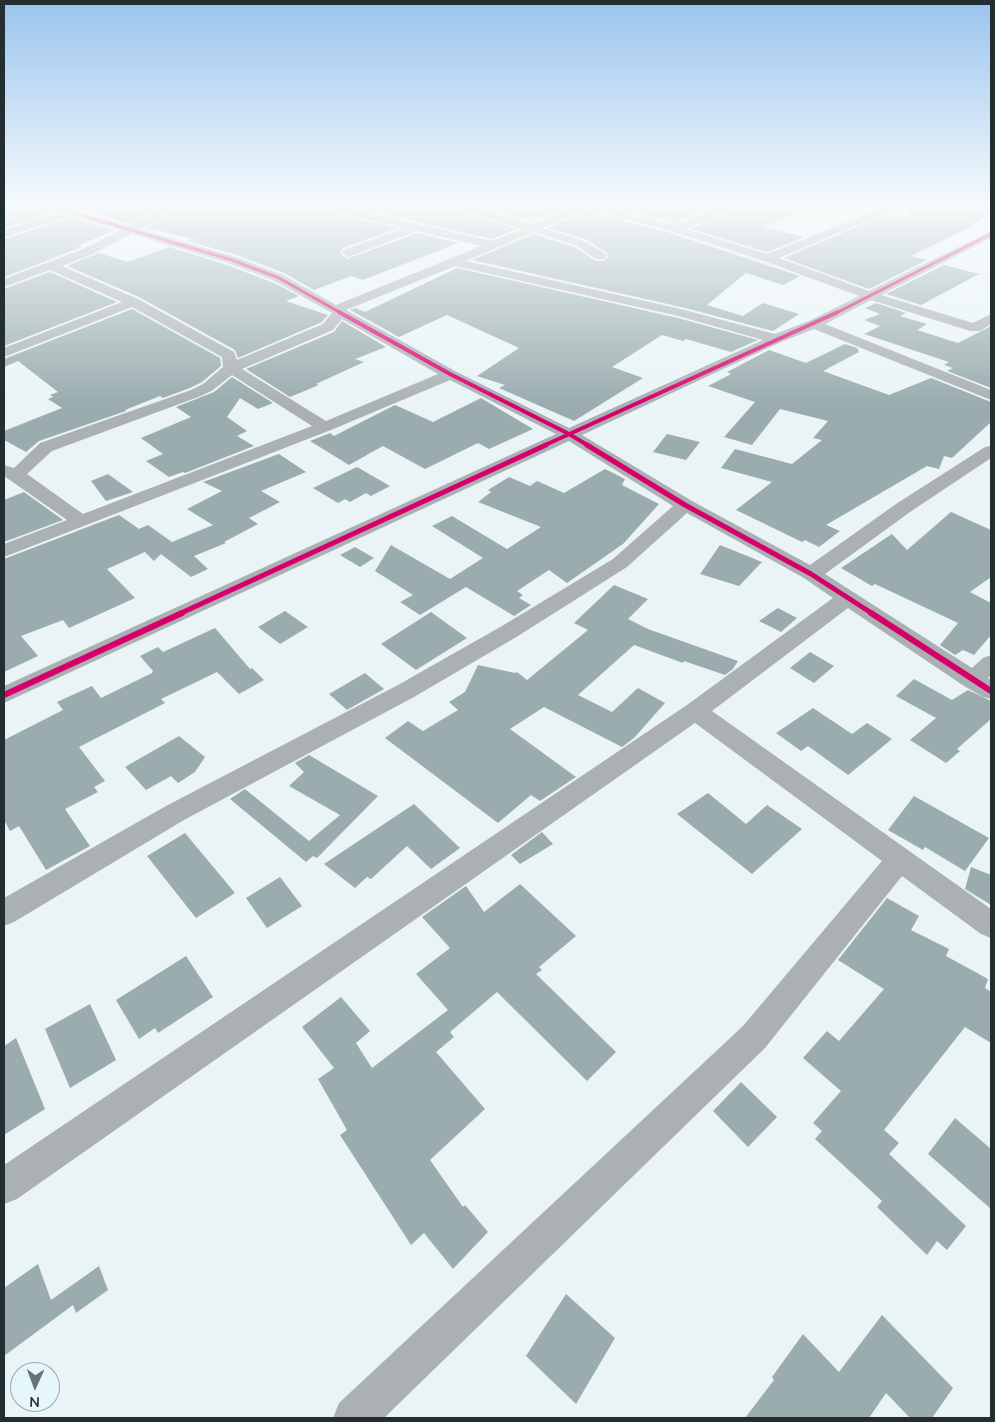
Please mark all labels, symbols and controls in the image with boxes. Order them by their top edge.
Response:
north arrow [10,1362,60,1412]
text: N [29,1392,40,1411]

